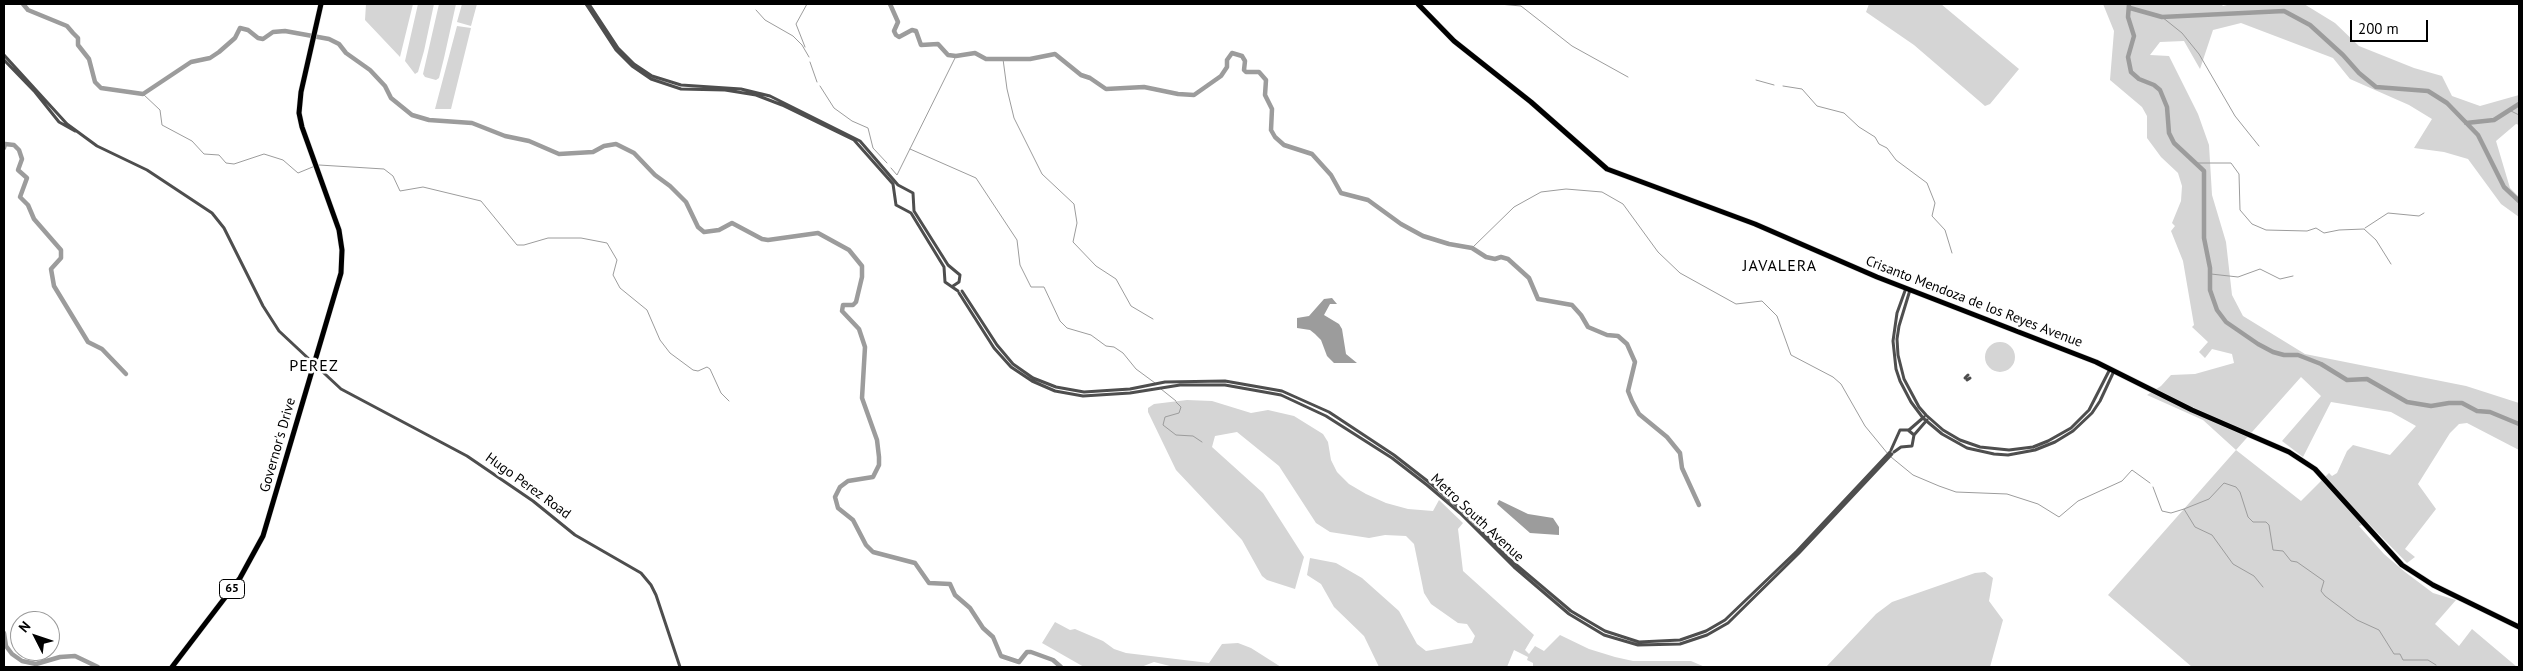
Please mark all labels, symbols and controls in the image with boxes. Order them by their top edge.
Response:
scale bar [2353,10,2430,42]
text: 200 m [2358,19,2399,38]
street label: Crisanto Mendoza de los Reyes Avenue [1863,253,2085,351]
district label: JAVALERA [1742,256,1818,276]
district label: PEREZ [289,356,339,376]
street label: Governor's Drive [256,396,300,494]
street label: Hugo Perez Road [482,449,574,523]
street label: Metro South Avenue [1427,470,1527,566]
road number: 65 [220,580,244,598]
north arrow [10,611,60,661]
text: N [15,617,34,636]

